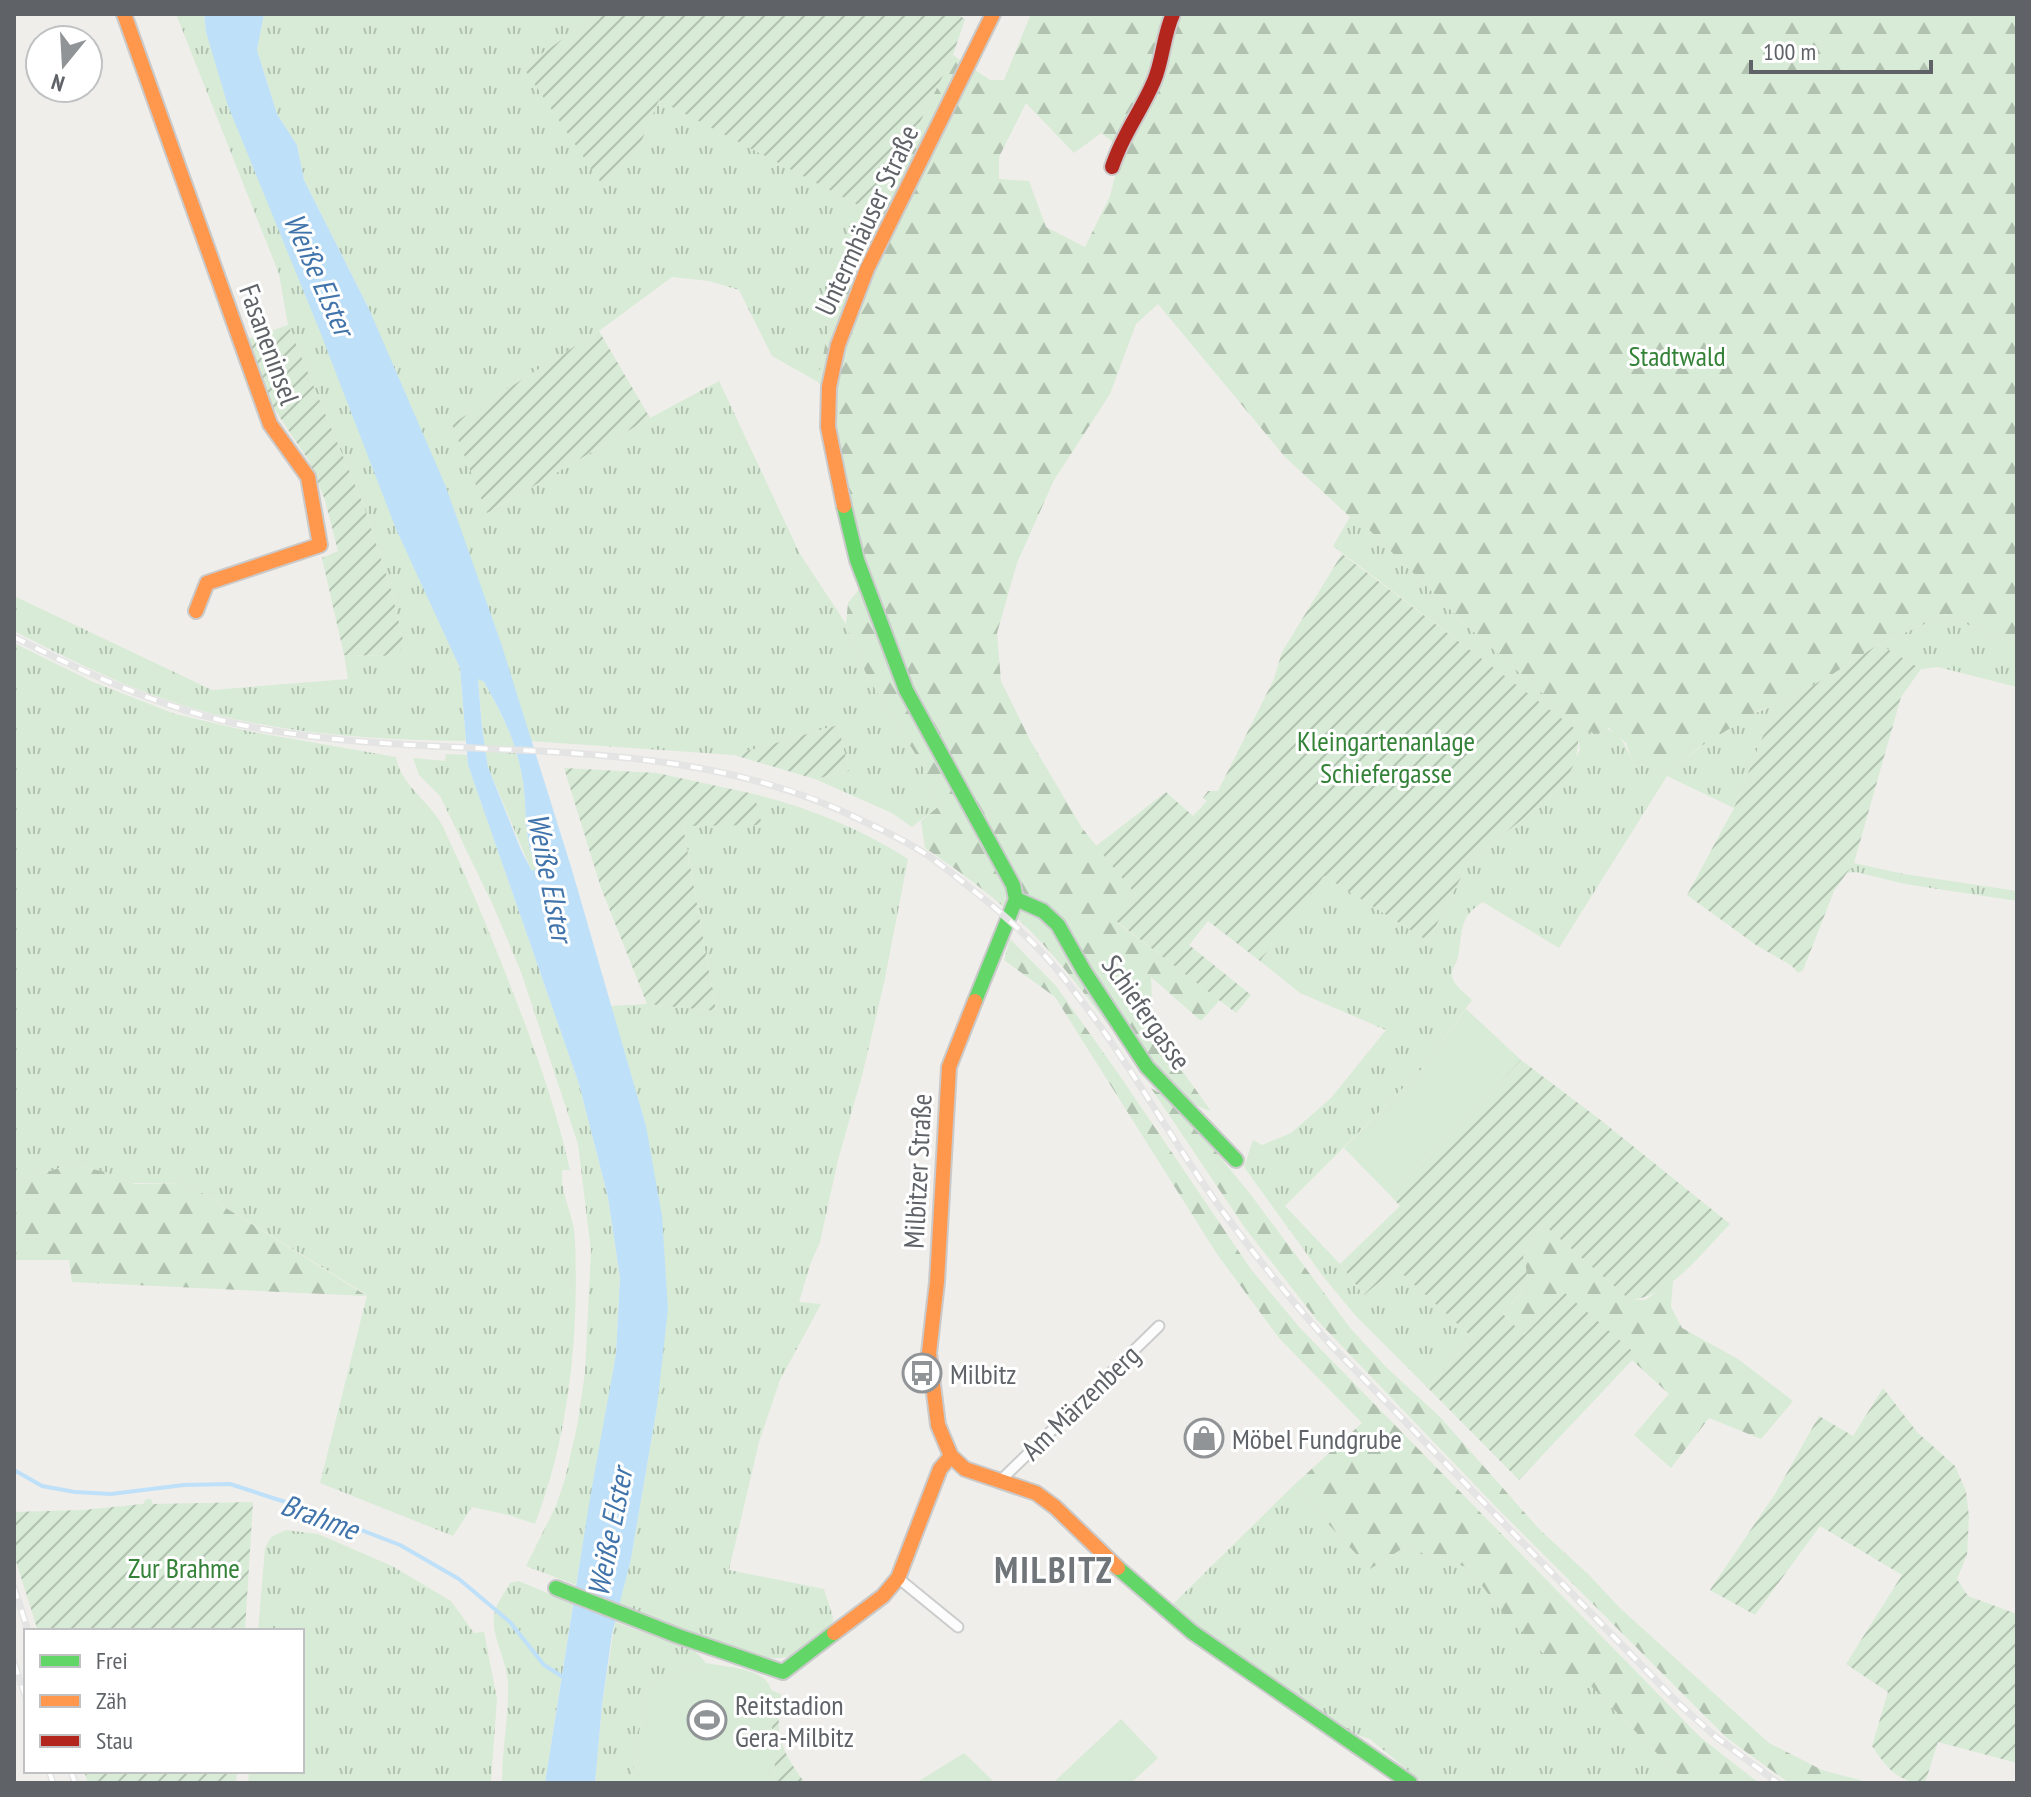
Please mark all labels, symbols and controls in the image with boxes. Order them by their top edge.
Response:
north arrow [24,24,104,104]
scale bar [1751,24,1931,74]
text: 100 m [1763,36,1816,67]
text: N [48,68,68,98]
street label: Untermhäuser Straße [806,119,926,321]
water label: Weiße Elster [276,207,366,345]
street label: Fasaneninsel [231,279,309,410]
park label: Stadtwald [1628,337,1726,374]
park label: Kleingartenanlage Schiefergasse [1297,722,1475,791]
water label: Weiße Elster [519,809,583,948]
street label: Schiefergasse [1094,947,1200,1077]
street label: Milbitzer Straße [894,1093,940,1249]
street label: Am Märzenberg [1013,1336,1147,1468]
bus stop icon: Milbitz [901,1352,943,1394]
place label: Milbitz [950,1355,1016,1392]
shop icon: Möbel Fundgrube [1183,1417,1225,1459]
place label: Möbel Fundgrube [1232,1420,1402,1457]
water label: Weiße Elster [577,1461,641,1600]
water label: Brahme [276,1484,366,1548]
district label: MILBITZ [994,1546,1114,1593]
park label: Zur Brahme [128,1549,240,1586]
legend [24,1629,304,1773]
text: Frei [96,1645,128,1676]
text: Zäh [96,1685,127,1716]
place label: Reitstadion Gera-Milbitz [735,1686,854,1755]
sports icon: Reitstadion Gera-Milbitz [686,1699,728,1741]
text: Stau [96,1725,133,1756]

